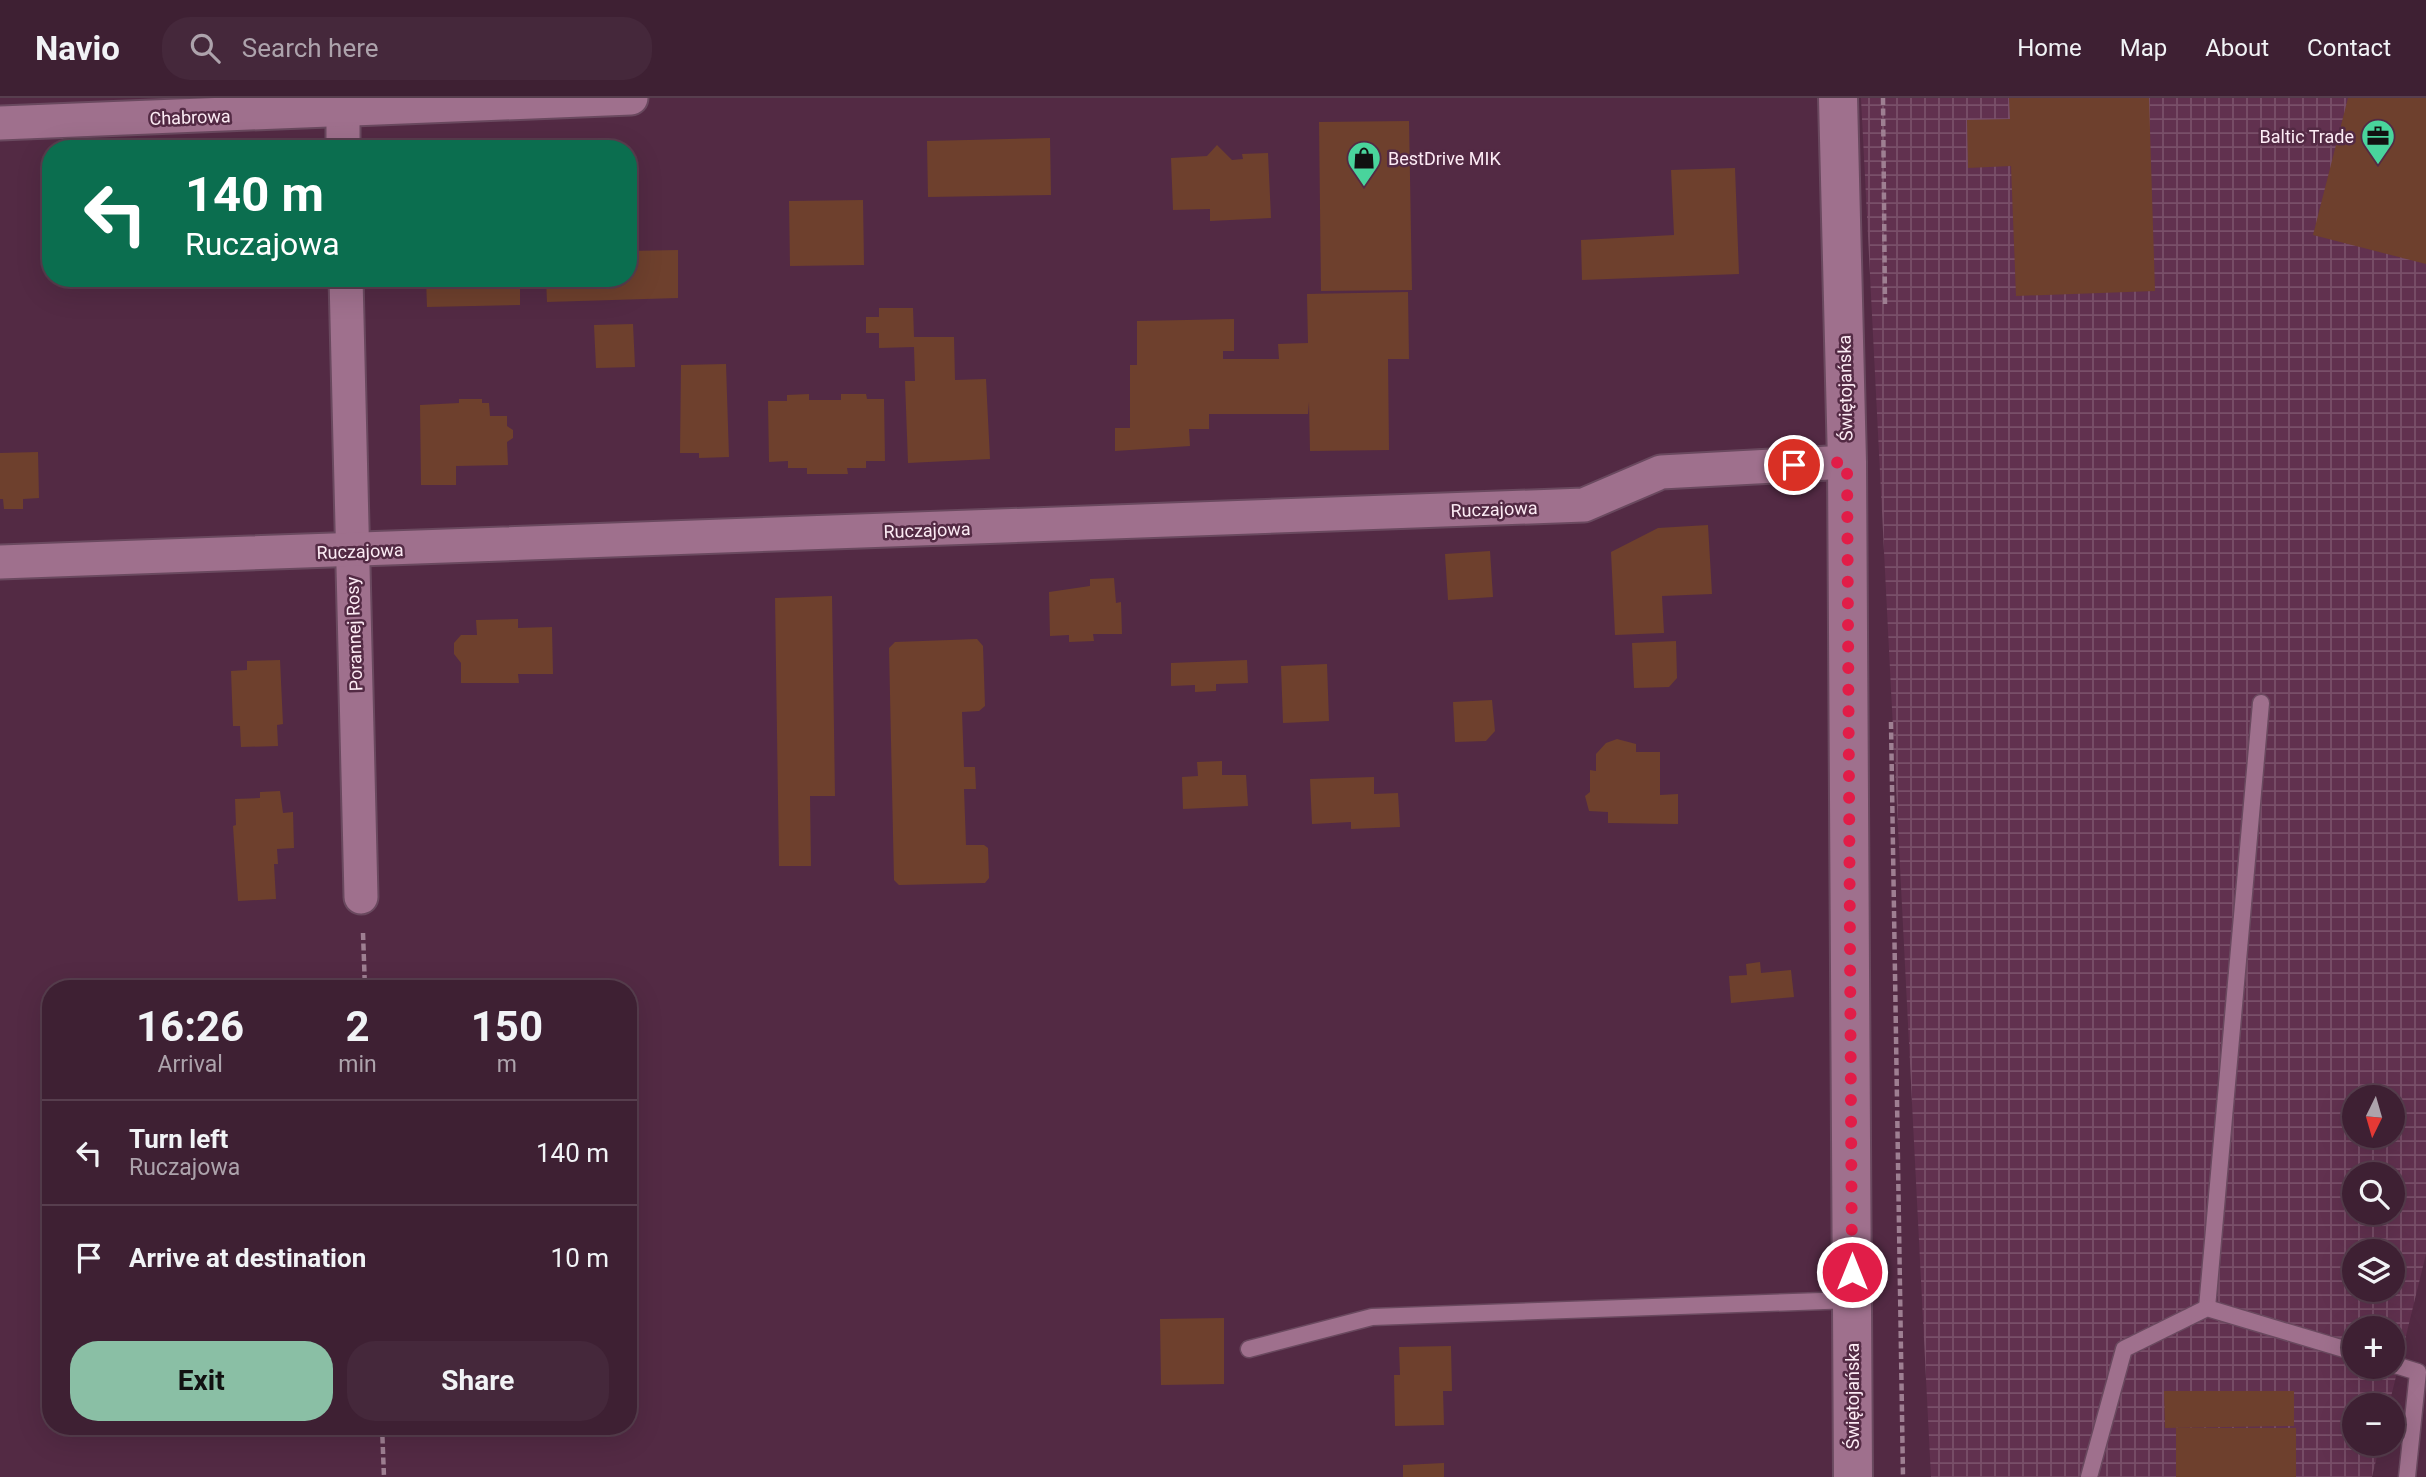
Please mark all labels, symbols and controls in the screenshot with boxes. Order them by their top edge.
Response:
search box [162,17,652,80]
text: Navio [35,29,120,68]
icon: search [186,29,224,67]
text: Search here [242,33,379,63]
text: Home [2017,34,2082,62]
text: Map [2120,34,2167,62]
text: About [2205,34,2269,62]
text: Contact [2307,34,2391,62]
street label: Chabrowa [149,105,231,129]
office icon: Baltic Trade [2359,117,2397,166]
place label: Baltic Trade [2260,126,2354,147]
shop icon: BestDrive MIK [1345,139,1383,188]
place label: BestDrive MIK [1388,148,1501,169]
text: 140 m [185,166,324,223]
icon: left [70,168,161,259]
text: Ruczajowa [185,225,340,263]
street label: Świętojańska [1834,335,1856,441]
pin [1764,435,1824,495]
icon: arrive [1775,446,1813,484]
street label: Ruczajowa [1450,497,1538,521]
street label: Ruczajowa [883,518,971,542]
street label: Ruczajowa [316,539,404,563]
street label: Porannej Rosy [341,576,366,692]
text: 16:26 [136,1002,244,1051]
text: 2 [345,1002,370,1051]
text: 150 [471,1002,543,1051]
text: Arrival [157,1051,223,1078]
text: min [338,1051,377,1078]
text: m [497,1051,517,1078]
north arrow [2342,1085,2404,1148]
map controls [2342,1085,2405,1456]
text: Turn left [129,1124,228,1154]
icon: left [70,1134,108,1172]
text: 140 m [536,1138,609,1168]
text: Ruczajowa [129,1154,240,1181]
button: search [2342,1162,2405,1225]
position arrow [1815,1235,1889,1309]
icon: arrive [70,1239,108,1277]
button: layers [2342,1239,2405,1302]
text: Arrive at destination [129,1243,366,1273]
text: 10 m [551,1243,609,1273]
button: + [2342,1316,2405,1379]
button: Exit [70,1341,333,1421]
button: Share [347,1341,609,1421]
street label: Świętojańska [1842,1343,1863,1449]
button: − [2342,1393,2405,1456]

